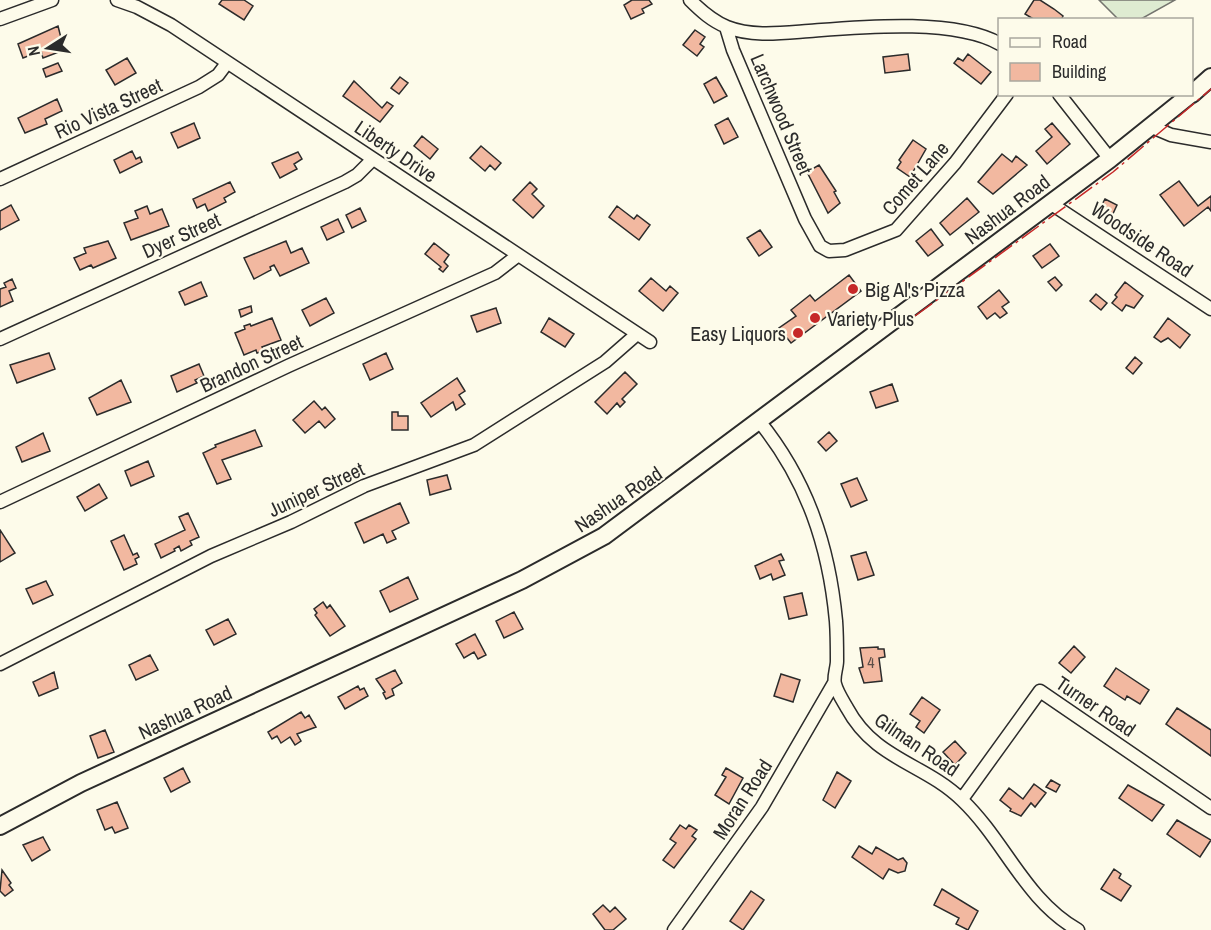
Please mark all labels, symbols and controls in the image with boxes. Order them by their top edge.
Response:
north arrow [18,18,78,78]
legend [998,18,1193,96]
text: Road [1052,29,1087,54]
text: N [22,44,45,58]
street label: Larchwood Street [744,50,820,179]
text: Building [1052,59,1107,84]
street label: Rio Vista Street [50,71,166,145]
street label: Liberty Drive [350,114,442,188]
street label: Comet Lane [876,135,954,221]
street label: Nashua Road [959,168,1055,250]
street label: Woodside Road [1086,195,1198,283]
street label: Dyer Street [138,206,225,264]
place label: Big Al's Pizza [865,276,965,303]
marker: Big Al's Pizza [846,282,860,296]
place label: Variety Plus [827,305,914,332]
marker: Variety Plus [808,311,822,325]
place label: Easy Liquors [690,320,786,347]
marker: Easy Liquors [791,326,805,340]
street label: Brandon Street [195,327,307,399]
street label: Juniper Street [264,455,369,523]
street label: Nashua Road [569,460,667,538]
house number: 4 [867,651,875,673]
street label: Turner Road [1051,669,1141,743]
street label: Nashua Road [134,679,236,745]
street label: Gilman Road [869,706,965,782]
street label: Moran Road [706,754,778,844]

